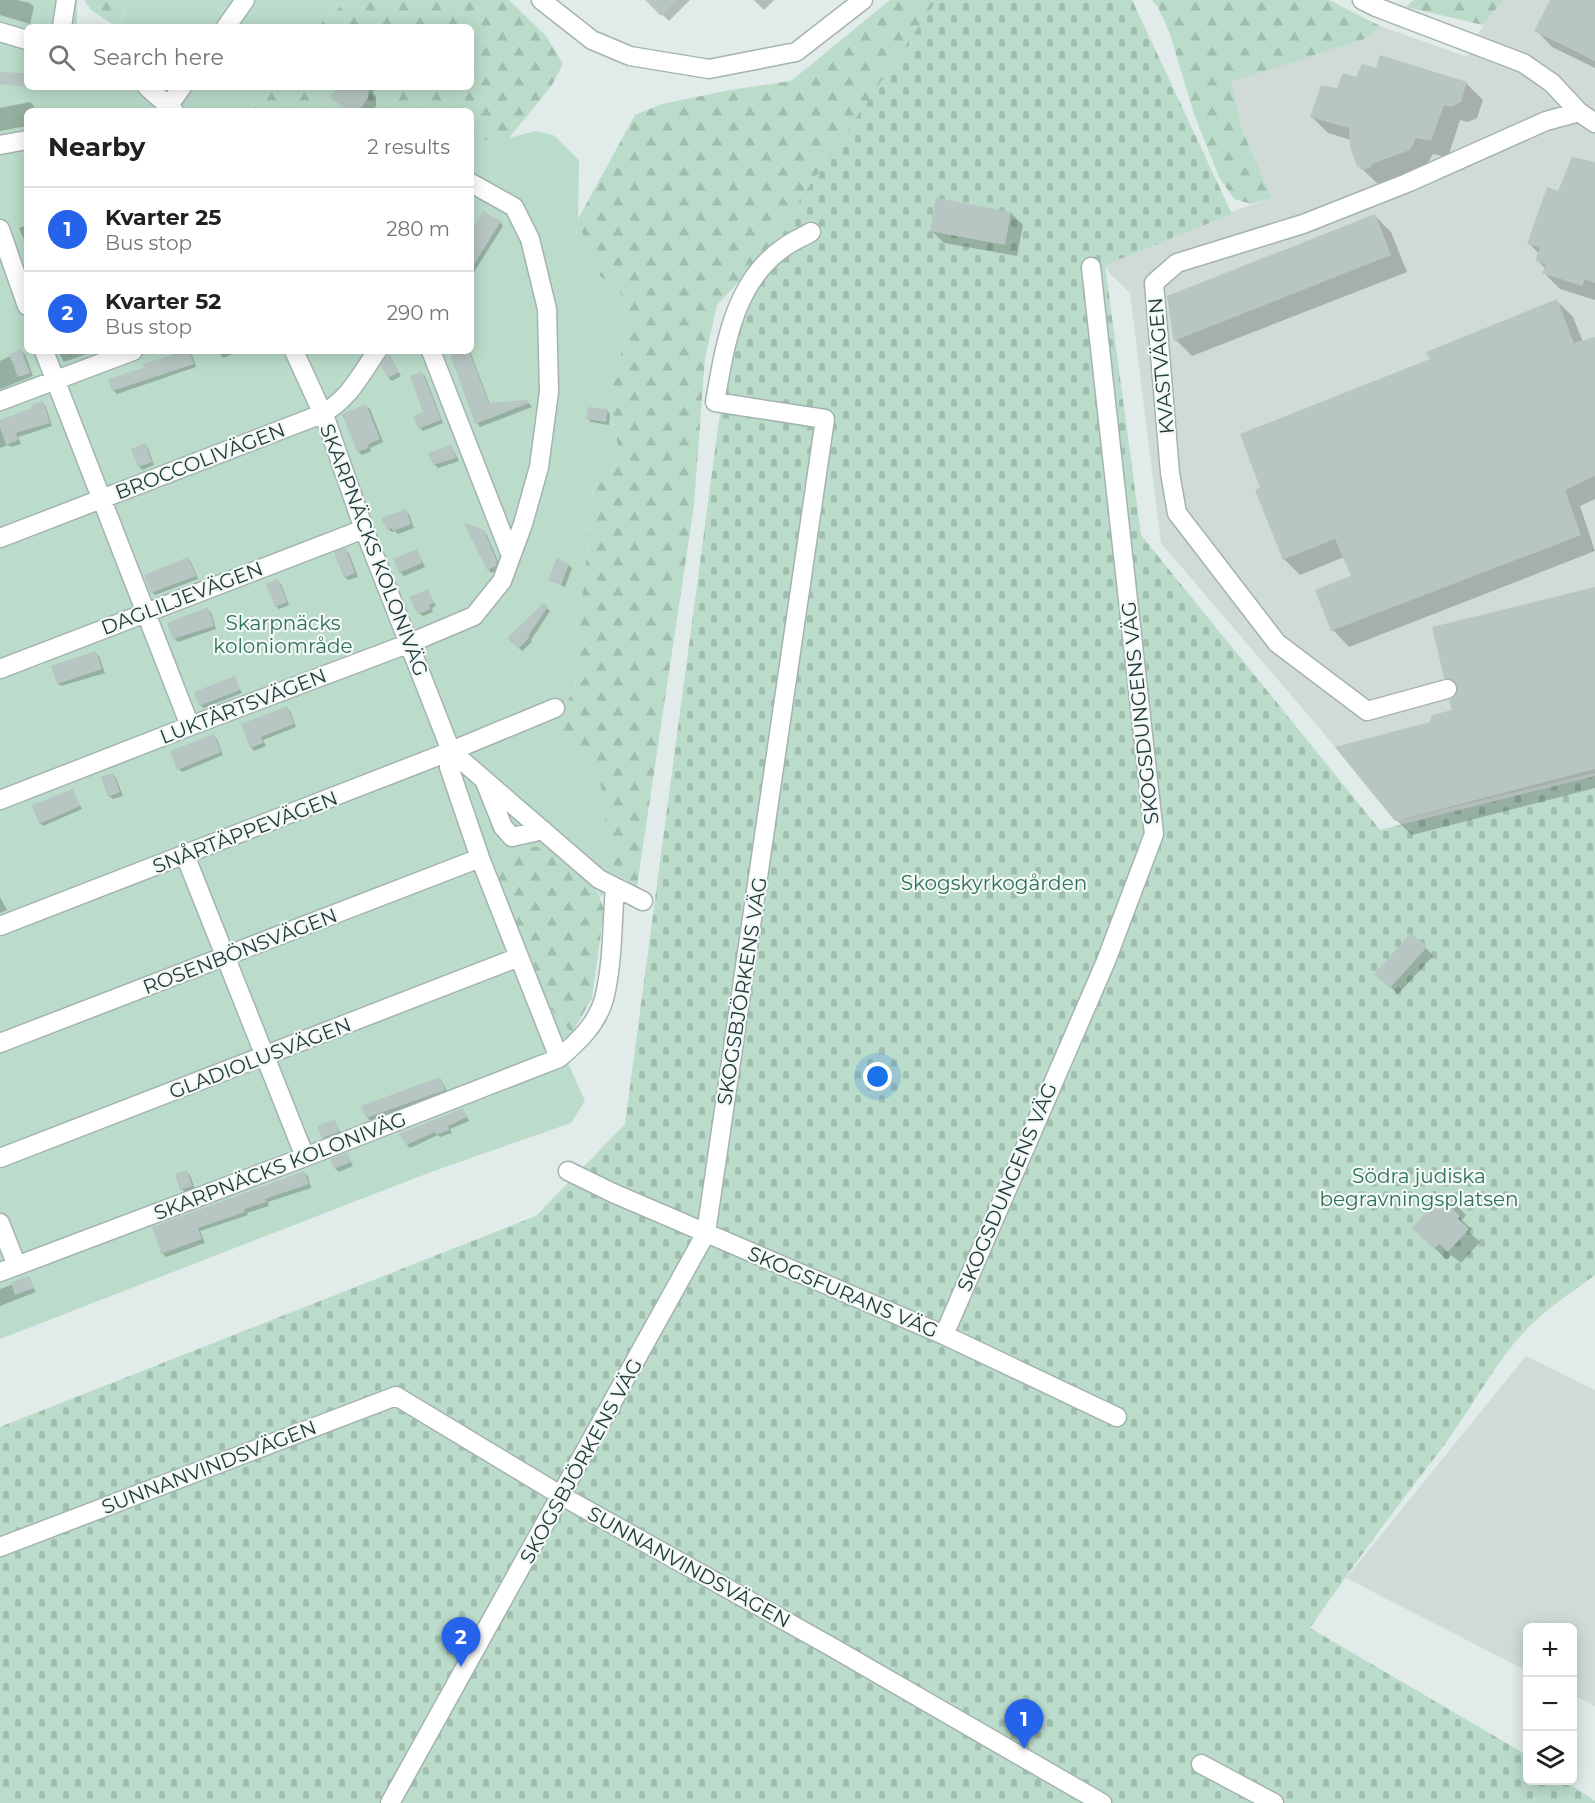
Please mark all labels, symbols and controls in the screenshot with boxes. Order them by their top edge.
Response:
search box [24,24,474,90]
icon: search [45,41,78,74]
text: Search here [93,44,224,71]
text: Nearby [48,131,145,163]
text: 2 results [367,135,450,159]
text: Kvarter 25 [105,204,221,231]
text: 1 [64,217,71,241]
text: 280 m [386,217,450,241]
text: Bus stop [105,231,192,255]
text: Kvarter 52 [105,288,221,315]
street label: KVASTVÄGEN [1143,297,1179,435]
text: 2 [62,301,73,325]
text: 290 m [387,301,450,325]
text: Bus stop [105,315,192,339]
street label: BROCCOLIVÄGEN [112,418,288,504]
street label: SKARPNÄCKS KOLONIVÄG [315,420,433,680]
street label: DAGLILJEVÄGEN [98,556,266,640]
street label: SKOGSDUNGENS VÄG [1116,600,1164,826]
park label: Skarpnäcks koloniområde [213,611,353,658]
street label: LUKTÄRTSVÄGEN [156,663,330,749]
street label: SNÅRTÄPPEVÄGEN [149,785,341,878]
park label: Skogskyrkogården [901,871,1087,895]
street label: SKOGSBJÖRKENS VÄG [712,875,772,1107]
street label: ROSENBÖNSVÄGEN [140,903,340,999]
street label: GLADIOLUSVÄGEN [166,1012,354,1104]
your location [863,1062,892,1091]
street label: SKOGSDUNGENS VÄG [952,1079,1062,1295]
street label: SKARPNÄCKS KOLONIVÄG [150,1107,410,1225]
park label: Södra judiska begravningsplatsen [1319,1164,1519,1211]
street label: SKOGSFURANS VÄG [744,1241,942,1343]
street label: SKOGSBJÖRKENS VÄG [515,1354,647,1568]
street label: SUNNANVINDSVÄGEN [98,1415,320,1519]
street label: SUNNANVINDSVÄGEN [583,1501,795,1633]
pin: 2 [442,1618,480,1667]
map controls [1523,1623,1577,1785]
button: + [1523,1623,1577,1677]
button: − [1523,1677,1577,1731]
pin: 1 [1004,1700,1044,1749]
button: layers [1523,1731,1577,1785]

